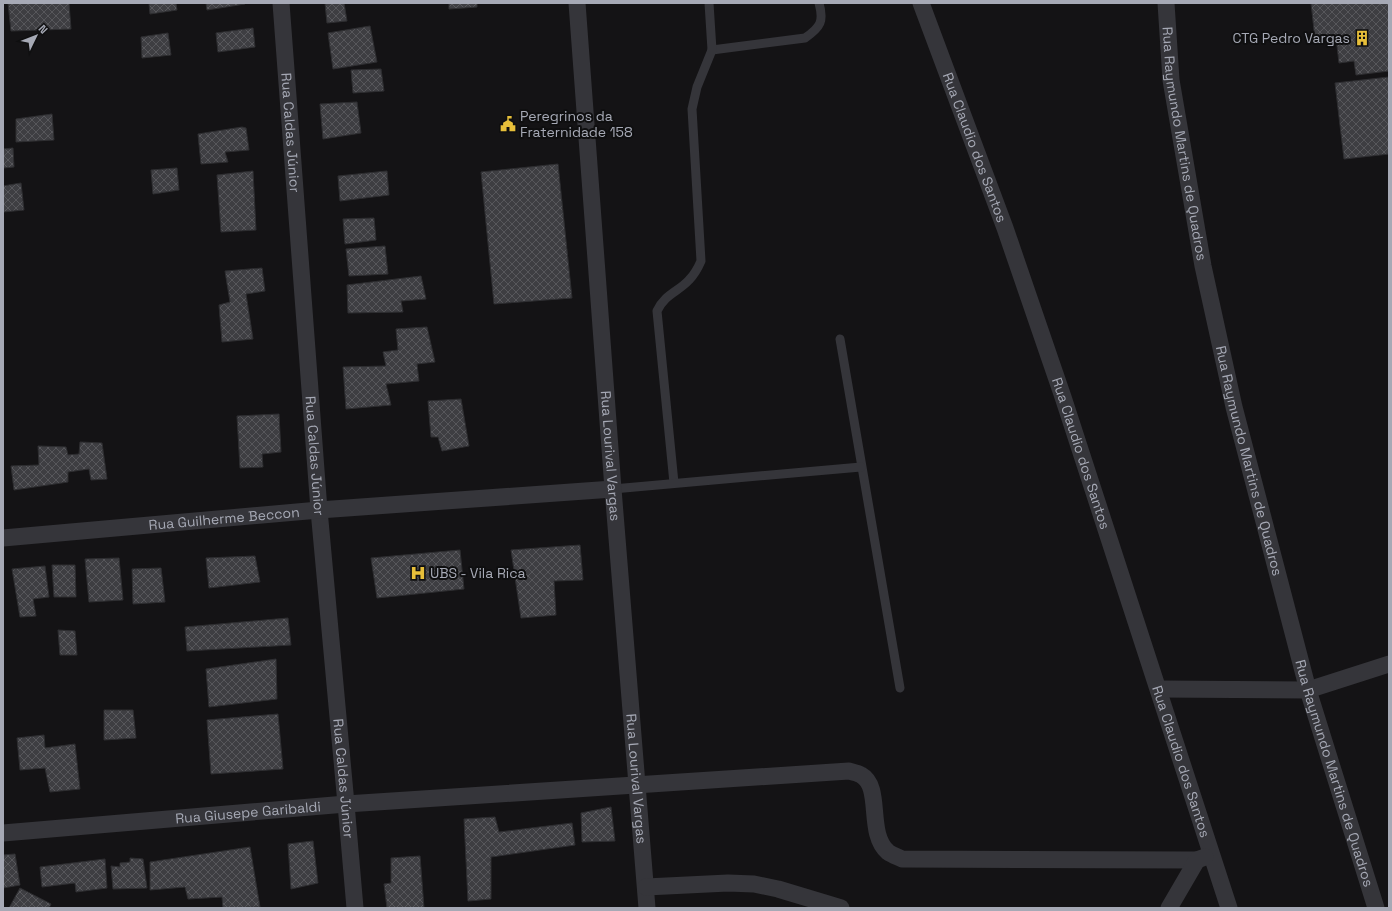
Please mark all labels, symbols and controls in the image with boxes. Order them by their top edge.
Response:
north arrow [16,16,56,56]
text: N [36,22,51,37]
street label: Rua Raymundo Martins de Quadros [1159,26,1211,262]
place label: CTG Pedro Vargas [1232,29,1350,47]
building icon: CTG Pedro Vargas [1353,29,1371,47]
street label: Rua Claudio dos Santos [939,70,1011,225]
street label: Rua Caldas Júnior [277,72,304,193]
place label: Peregrinos da Fraternidade 158 [520,107,633,141]
public building icon: Peregrinos da Fraternidade 158 [499,115,517,133]
street label: Rua Raymundo Martins de Quadros [1212,344,1287,578]
street label: Rua Claudio dos Santos [1048,375,1114,532]
street label: Rua Lourival Vargas [597,390,625,522]
street label: Rua Caldas Júnior [301,395,328,516]
street label: Rua Guilherme Beccon [148,503,300,534]
hospital icon: UBS - Vila Rica [409,564,427,582]
place label: UBS - Vila Rica [430,564,526,582]
street label: Rua Raymundo Martins de Quadros [1291,658,1378,889]
street label: Rua Claudio dos Santos [1148,683,1214,840]
street label: Rua Lourival Vargas [622,713,651,845]
street label: Rua Caldas Júnior [329,718,358,839]
street label: Rua Giusepe Garibaldi [175,797,322,827]

